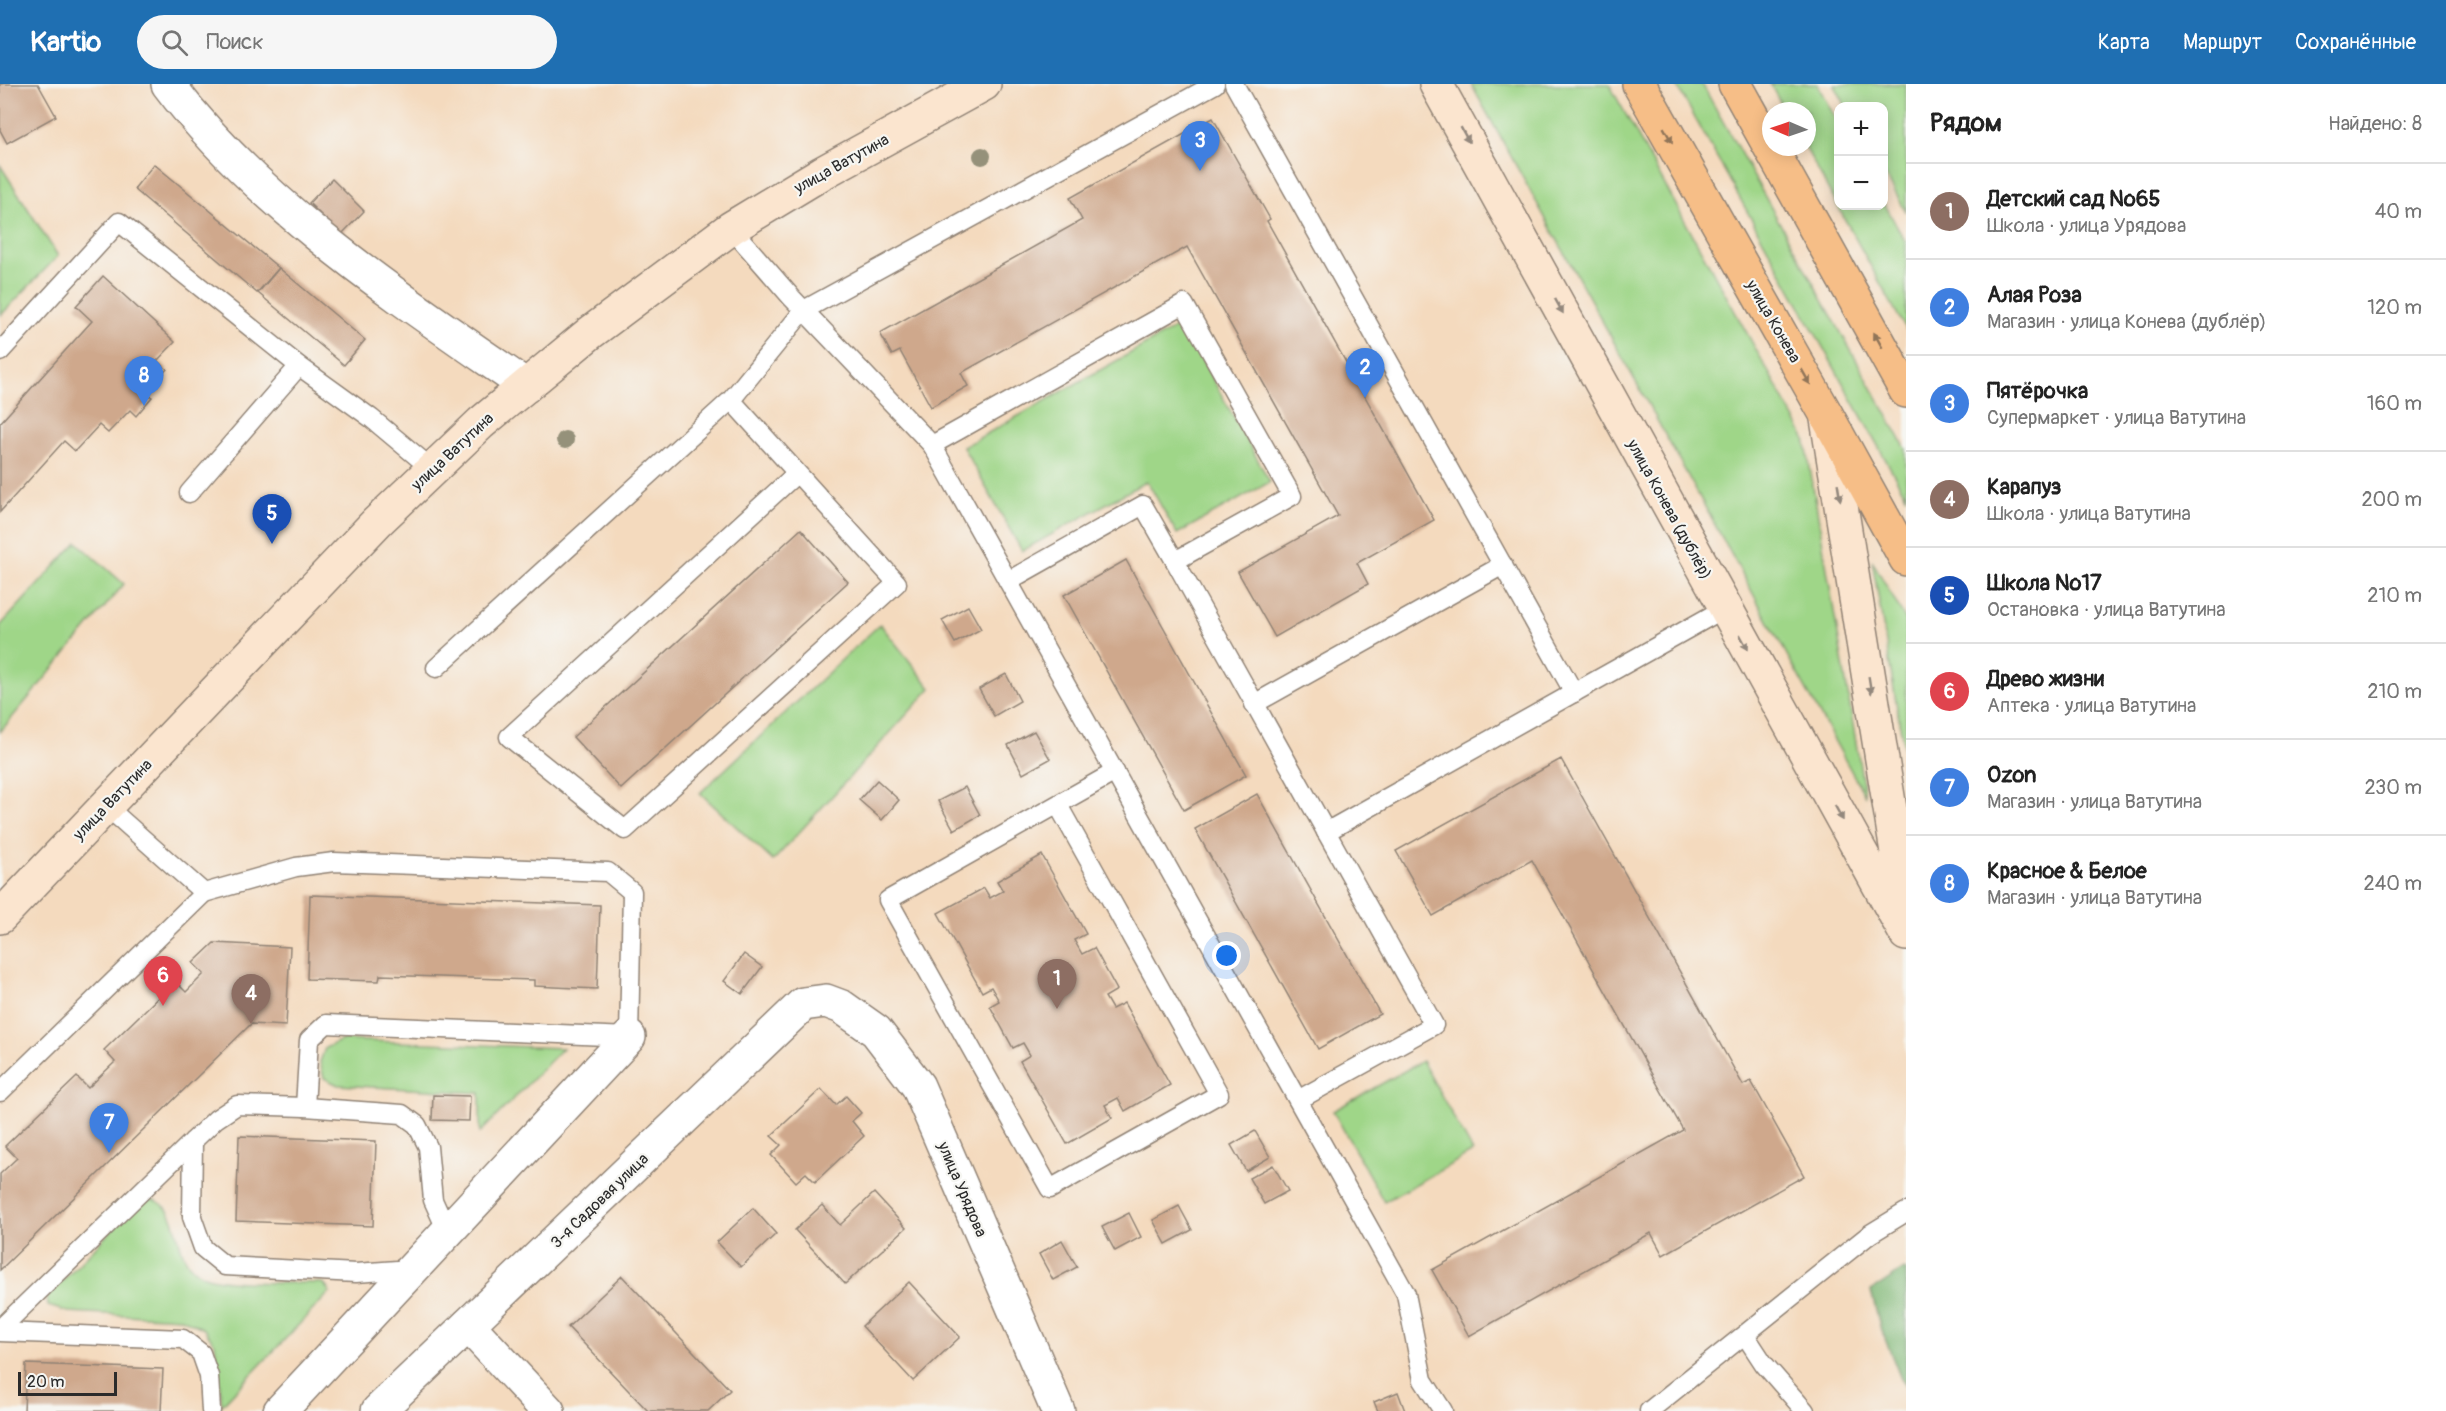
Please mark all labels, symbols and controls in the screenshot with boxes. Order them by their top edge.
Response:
search box [137,15,557,69]
text: Kartio [30,25,101,60]
icon: search [158,26,191,59]
text: Поиск [206,28,264,56]
text: Карта [2098,29,2150,56]
text: Маршрут [2183,29,2262,56]
text: Сохранённые [2295,29,2416,56]
north arrow [1762,102,1816,156]
map controls [1834,102,1888,210]
button: + [1834,102,1888,156]
text: Рядом [1930,107,2002,139]
text: Найдено: 8 [2328,111,2422,136]
pin: 3 [1180,122,1220,171]
one-way arrow [1460,127,1470,144]
one-way arrow [1663,127,1673,144]
street label: улица Ватутина [790,130,892,199]
button: − [1834,156,1888,210]
text: Детский сад №65 [1987,185,2161,213]
text: 1 [1946,199,1953,224]
text: 40 m [2375,199,2422,224]
text: Школа · улица Урядова [1987,213,2186,238]
street label: улица Конева [1741,276,1805,366]
text: Алая Роза [1987,281,2082,309]
text: 2 [1944,295,1955,320]
text: 120 m [2367,295,2422,320]
one-way arrow [1554,298,1564,315]
text: Магазин · улица Конева (дублёр) [1987,309,2266,334]
one-way arrow [1872,332,1883,348]
pin: 2 [1346,348,1384,398]
pin: 8 [124,356,164,406]
one-way arrow [1801,369,1811,386]
text: Пятёрочка [1987,377,2088,405]
text: 3 [1944,391,1955,416]
text: 160 m [2367,391,2422,416]
text: Супермаркет · улица Ватутина [1987,405,2246,430]
street label: улица Ватутина [407,409,498,496]
street label: улица Конева (дублёр) [1622,435,1716,583]
text: Карапуз [1987,473,2062,501]
one-way arrow [1835,483,1844,502]
text: 4 [1944,487,1955,512]
text: 200 m [2361,487,2422,512]
pin: 5 [252,494,292,544]
text: Школа · улица Ватутина [1987,501,2191,526]
text: Школа №17 [1987,569,2102,597]
text: 5 [1944,583,1955,608]
text: 210 m [2367,583,2422,608]
text: Остановка · улица Ватутина [1987,597,2226,622]
one-way arrow [1739,634,1749,651]
text: Древо жизни [1987,665,2104,693]
one-way arrow [1866,675,1875,694]
text: 6 [1944,679,1955,704]
text: 210 m [2367,679,2422,704]
text: Аптека · улица Ватутина [1987,693,2196,718]
street label: улица Ватутина [68,755,156,845]
text: Ozon [1987,761,2036,789]
text: 7 [1944,775,1955,800]
text: 230 m [2365,775,2422,800]
text: Магазин · улица Ватутина [1987,789,2202,814]
one-way arrow [1834,805,1844,822]
text: Красное & Белое [1987,857,2147,885]
text: 8 [1944,871,1955,896]
text: 240 m [2363,871,2422,896]
text: Магазин · улица Ватутина [1987,885,2202,910]
your location [1212,941,1241,970]
pin: 6 [144,956,182,1006]
pin: 1 [1038,960,1076,1009]
pin: 4 [232,974,270,1024]
pin: 7 [90,1104,128,1153]
street label: улица Урядова [933,1138,991,1240]
street label: 3-я Садовая улица [547,1149,653,1253]
scale bar [18,1369,117,1396]
text: 20 m [27,1372,65,1392]

